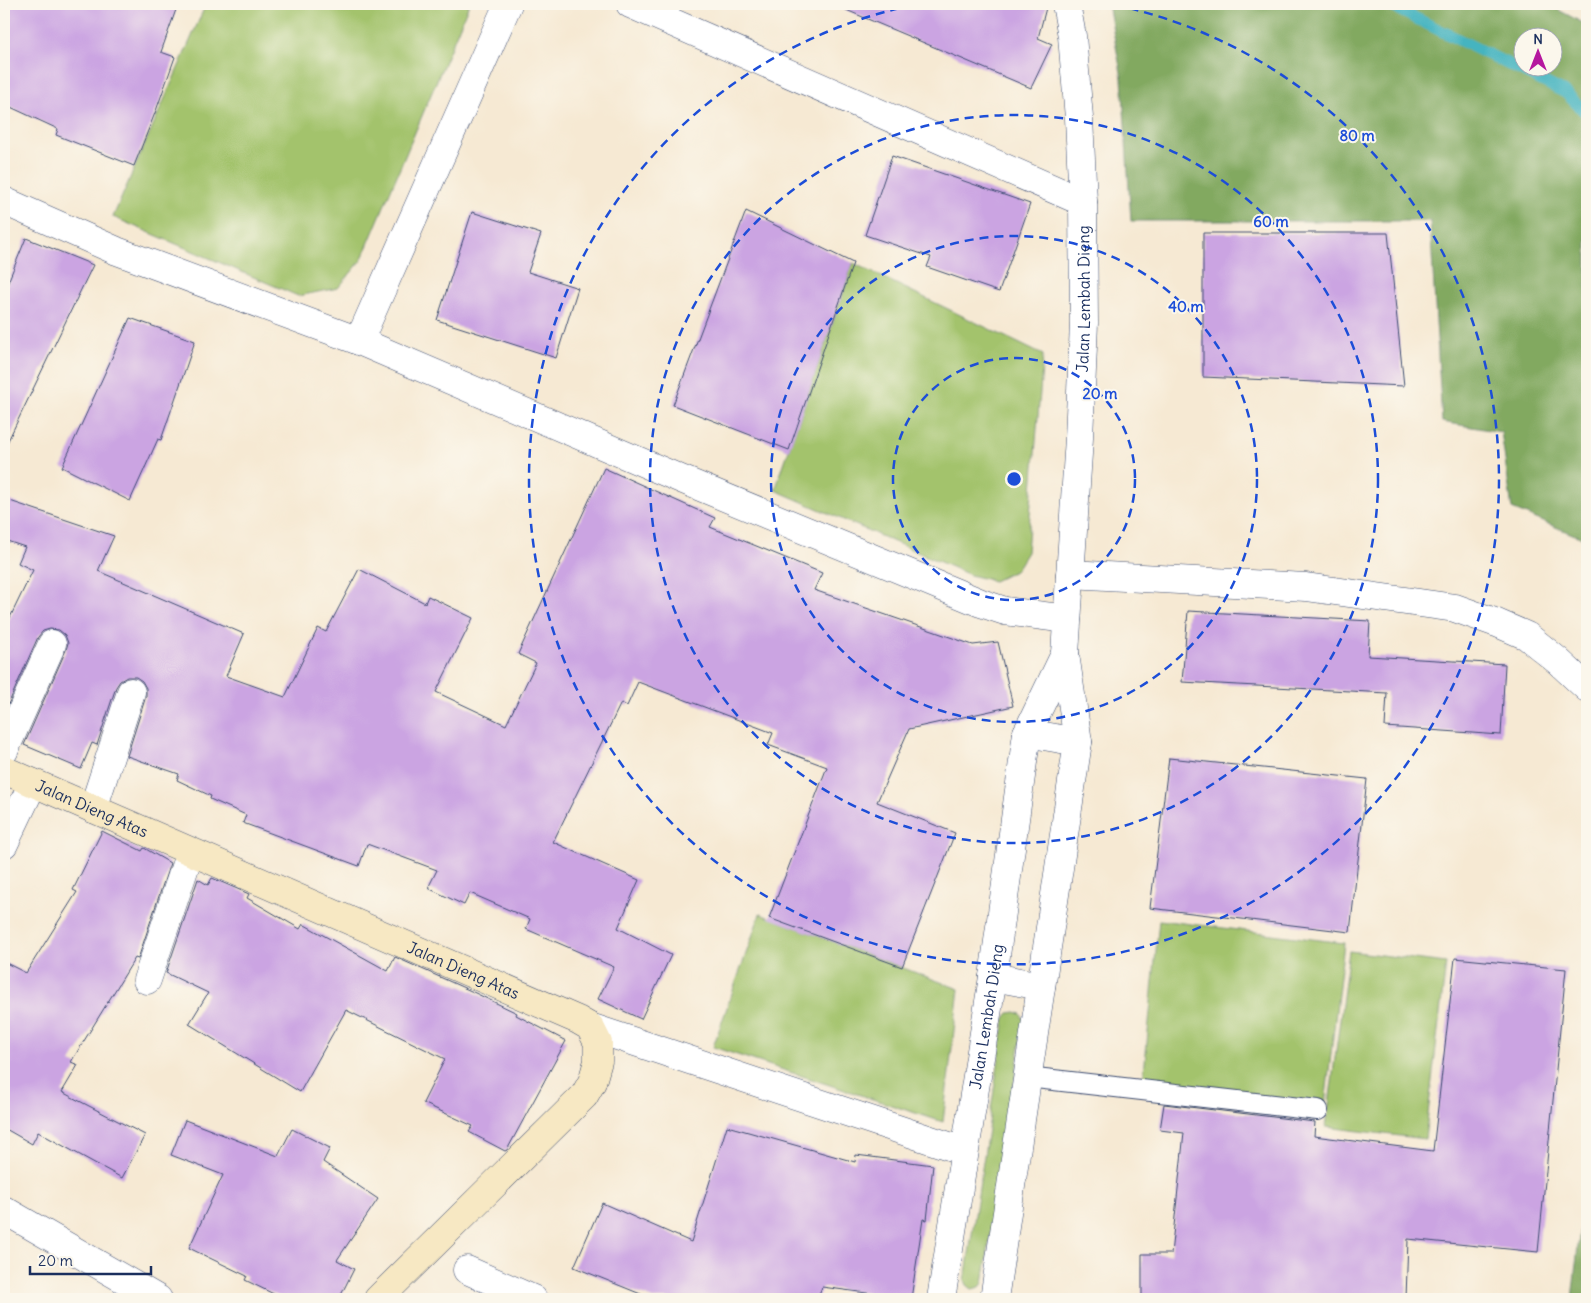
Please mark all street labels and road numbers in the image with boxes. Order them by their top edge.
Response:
street label: Jalan Lembah Dieng [1072,225,1094,373]
street label: Jalan Dieng Atas [33,775,151,842]
street label: Jalan Dieng Atas [404,937,523,1003]
street label: Jalan Lembah Dieng [965,943,1007,1091]

